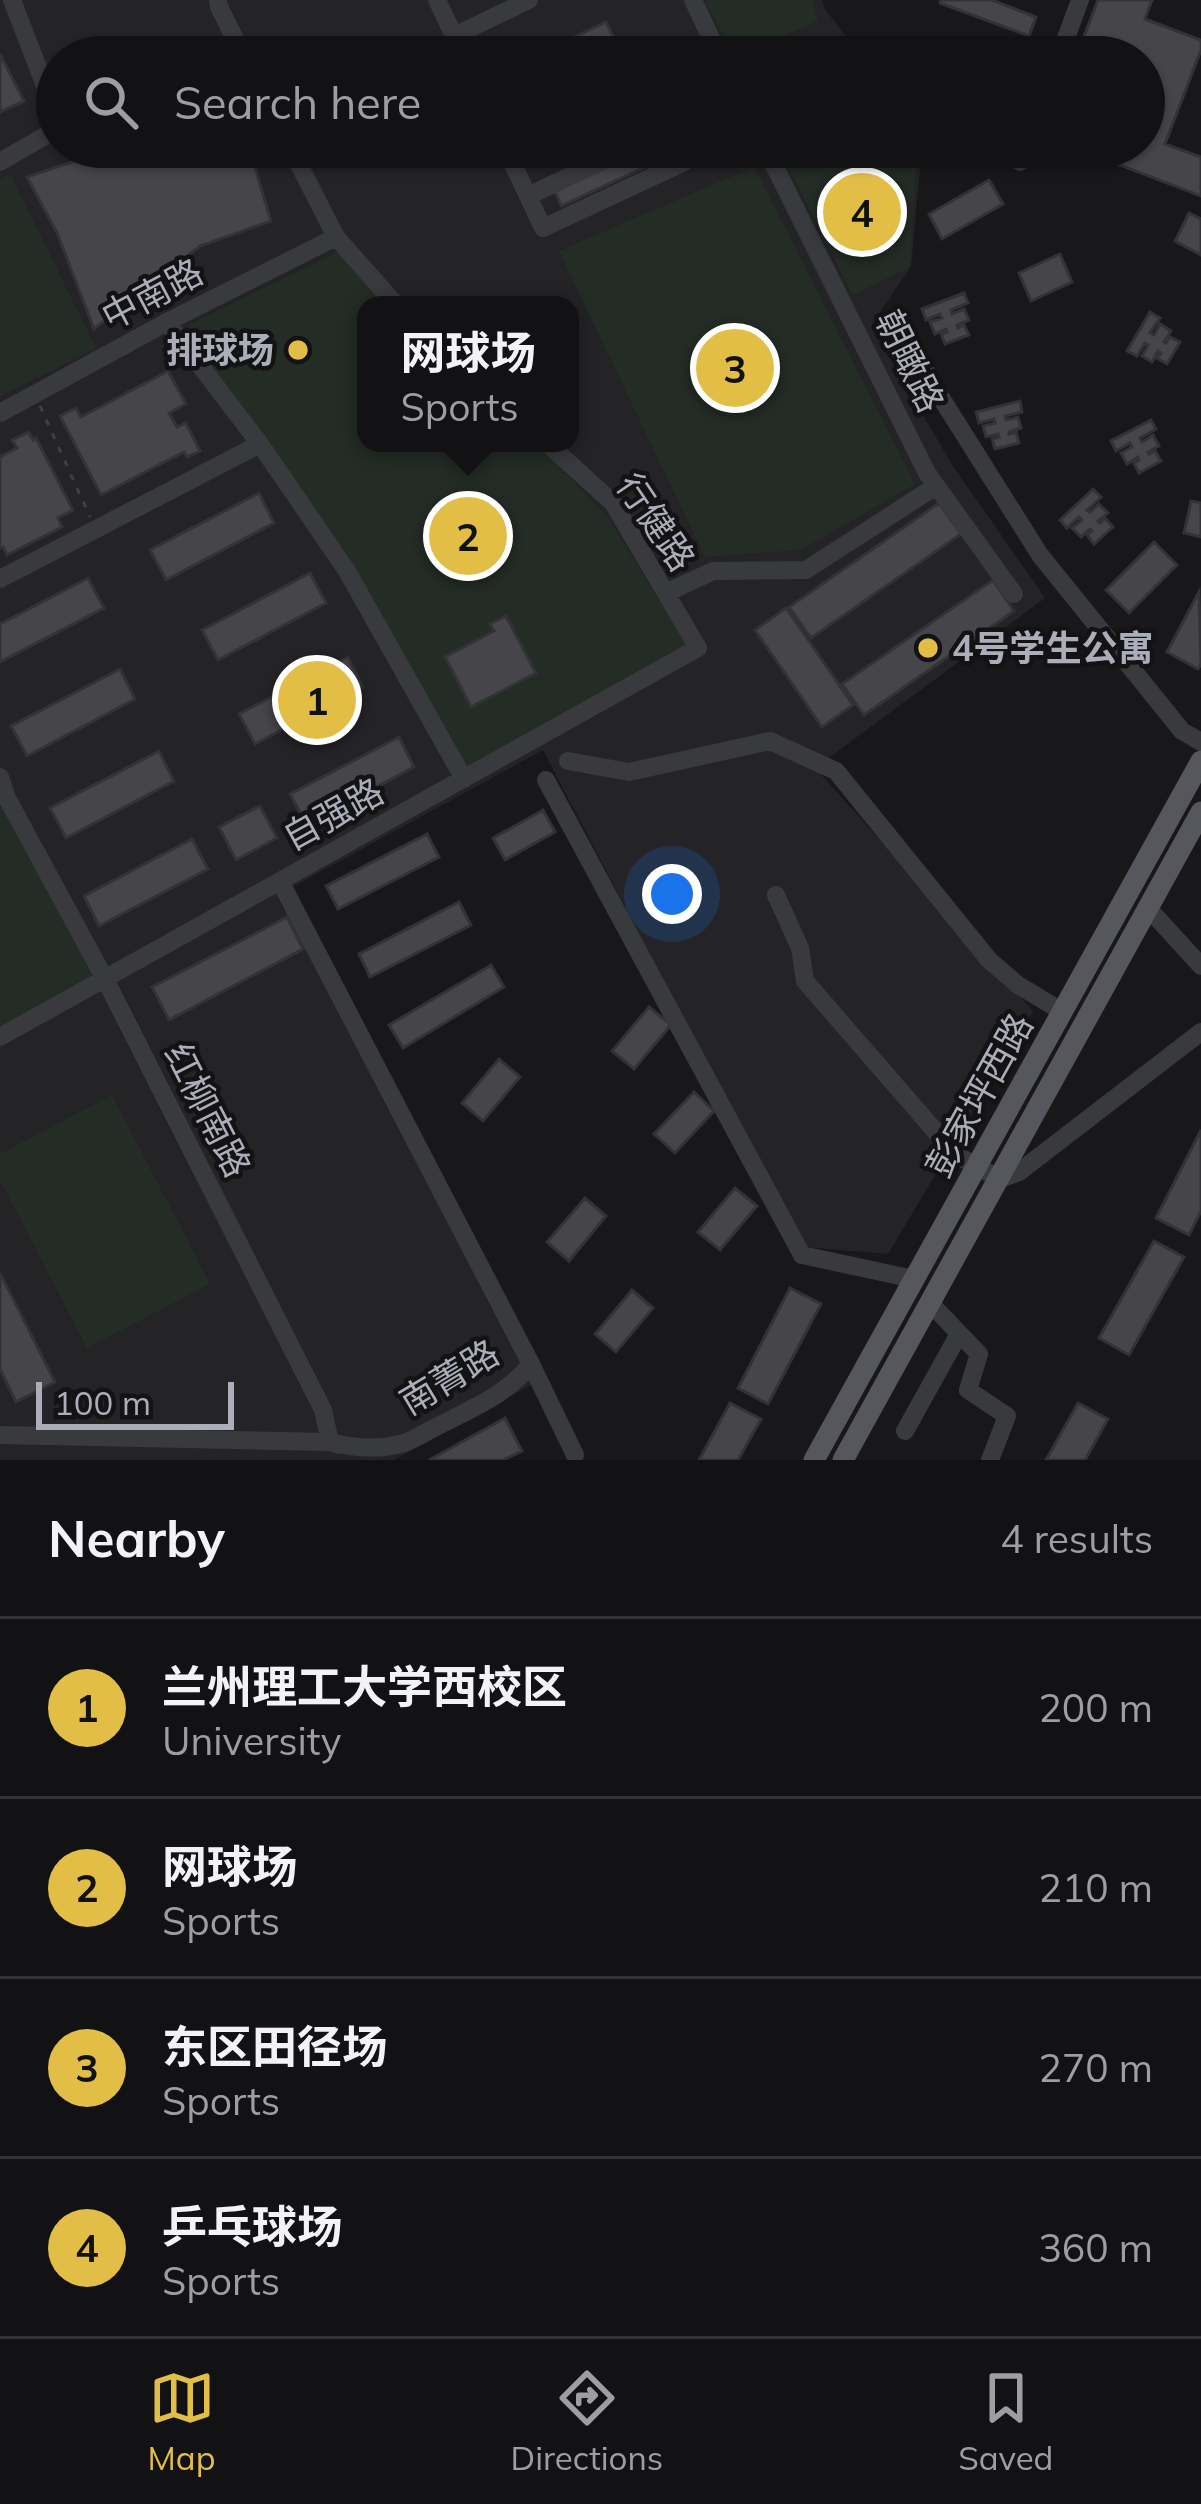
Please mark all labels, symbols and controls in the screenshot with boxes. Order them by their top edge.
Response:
search box [36,36,1165,168]
icon: search [78,69,144,135]
text: Search here [174,74,421,130]
pin: 4 [823,167,901,257]
street label: 中南路 [94,248,210,339]
popup [357,296,579,452]
street label: 朝瞰路 [867,302,954,419]
pin: 3 [696,323,774,413]
text: 网球场 [400,324,536,380]
place label: 排球场 [166,327,274,372]
marker: 排球场 [285,337,311,363]
text: Sports [400,382,519,431]
street label: 行健路 [608,464,705,579]
pin: 2 [429,491,507,581]
place label: 4号学生公寓 [952,625,1154,670]
marker: 4号学生公寓 [915,635,941,661]
pin: 1 [278,655,356,745]
street label: 自强路 [275,768,391,859]
your location [642,864,702,924]
street label: 彭家坪西路 [915,1005,1042,1184]
street label: 红柳南路 [156,1035,261,1184]
street label: 南菁路 [391,1329,507,1424]
scale bar [36,1376,234,1429]
text: 100 m [54,1382,151,1423]
text: Nearby [48,1506,225,1570]
text: 4 results [1000,1514,1153,1563]
text: 兰州理工大学西校区 [162,1658,567,1714]
text: 1 [75,1683,99,1732]
text: 200 m [1038,1683,1153,1732]
text: University [162,1716,341,1765]
text: 网球场 [162,1838,297,1894]
text: 2 [75,1863,99,1912]
text: 210 m [1038,1863,1153,1912]
text: Sports [162,1896,280,1945]
text: 东区田径场 [162,2018,387,2074]
text: 3 [75,2043,99,2092]
text: 270 m [1038,2043,1153,2092]
text: Sports [162,2076,280,2125]
text: 乒乓球场 [162,2198,342,2254]
text: 4 [75,2223,99,2272]
text: 360 m [1038,2223,1153,2272]
text: Sports [162,2256,280,2305]
tab: Map [148,2365,215,2478]
tab: Directions [511,2365,663,2478]
tab: Saved [958,2365,1053,2478]

